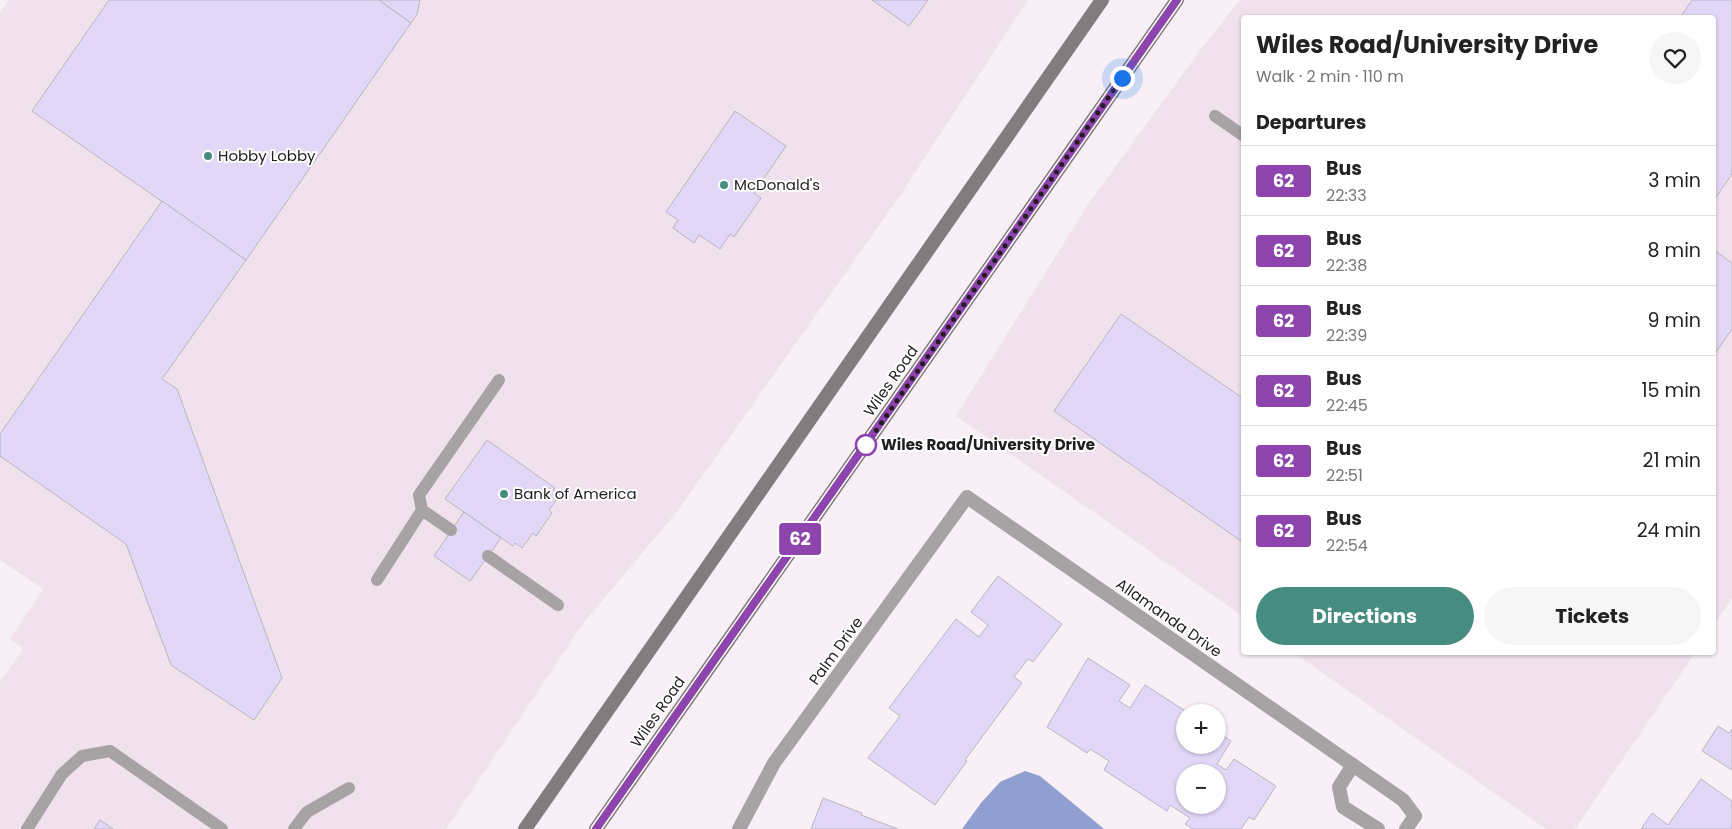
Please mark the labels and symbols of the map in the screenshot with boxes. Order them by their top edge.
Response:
your location [1110,66,1135,91]
place label: Hobby Lobby [218,145,316,166]
marker: Hobby Lobby [202,150,214,162]
place label: McDonald's [734,174,820,195]
marker: McDonald's [718,179,730,191]
street label: Wiles Road [858,341,923,420]
marker: Wiles Road/University Drive [855,434,877,456]
place label: Wiles Road/University Drive [881,434,1095,455]
place label: Bank of America [514,483,637,504]
marker: Bank of America [498,488,510,500]
line badge: 62 [778,523,822,555]
street label: Allamanda Drive [1112,573,1226,662]
street label: Palm Drive [804,612,867,689]
street label: Wiles Road [625,672,690,751]

